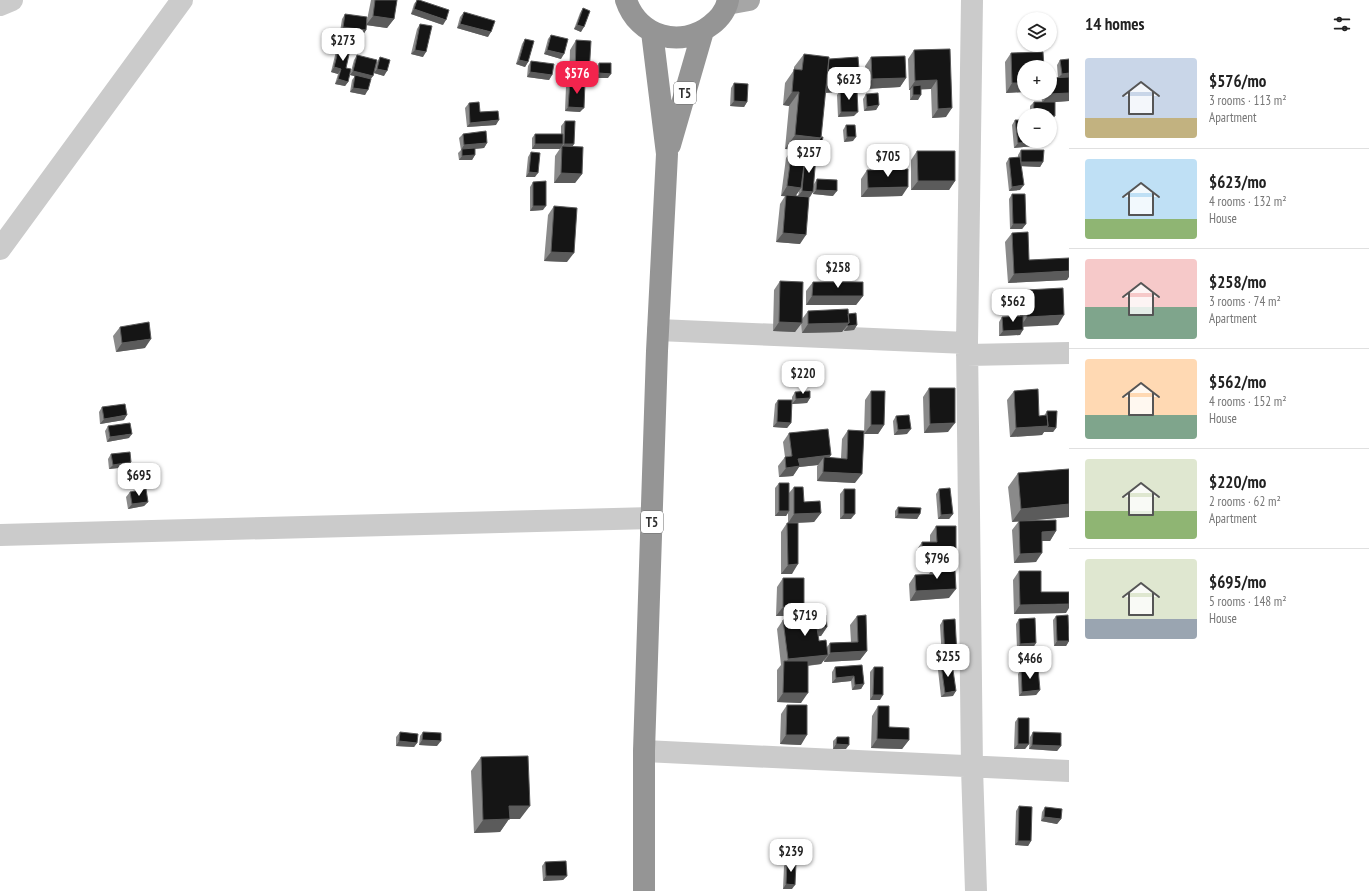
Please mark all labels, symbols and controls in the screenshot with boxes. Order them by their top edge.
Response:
map controls [1017,12,1057,148]
button: layers [1017,12,1057,52]
text: 14 homes [1085,13,1144,35]
icon: filters [1331,13,1353,35]
pin: $273 [319,28,367,62]
text: $273 [331,32,355,49]
button: + [1017,60,1057,100]
pin: $576 [553,61,601,95]
text: $576 [565,65,589,82]
pin: $623 [825,67,873,101]
text: $576/mo [1209,70,1266,92]
text: $623 [837,71,861,88]
icon: home [1117,74,1165,122]
road number: T5 [674,82,696,104]
text: 3 rooms · 113 m² [1209,92,1287,109]
button: − [1017,108,1057,148]
text: Apartment [1209,109,1257,126]
pin: $257 [785,140,833,174]
text: $257 [797,144,821,161]
pin: $705 [864,144,912,178]
text: $705 [876,148,900,165]
text: $623/mo [1209,171,1266,193]
icon: home [1117,175,1165,223]
text: 4 rooms · 132 m² [1209,193,1287,210]
text: House [1209,210,1237,227]
pin: $258 [814,255,862,289]
text: $258 [826,259,850,276]
text: $258/mo [1209,271,1266,293]
icon: home [1117,275,1165,323]
pin: $562 [989,289,1037,323]
text: $562 [1001,293,1025,310]
text: 3 rooms · 74 m² [1209,293,1281,310]
text: Apartment [1209,310,1257,327]
pin: $220 [779,361,827,395]
text: $220 [791,365,815,382]
text: $562/mo [1209,371,1266,393]
icon: home [1117,375,1165,423]
text: 4 rooms · 152 m² [1209,393,1287,410]
text: House [1209,410,1237,427]
pin: $695 [115,463,163,497]
text: $695 [127,467,151,484]
text: $220/mo [1209,471,1266,493]
icon: home [1117,475,1165,523]
text: 2 rooms · 62 m² [1209,493,1281,510]
text: Apartment [1209,510,1257,527]
road number: T5 [641,511,663,533]
pin: $796 [913,546,961,580]
text: $796 [925,550,949,567]
text: $695/mo [1209,571,1266,593]
icon: home [1117,575,1165,623]
text: 5 rooms · 148 m² [1209,593,1287,610]
pin: $719 [781,603,829,637]
text: $719 [793,607,817,624]
text: House [1209,610,1237,627]
pin: $255 [924,644,972,678]
pin: $466 [1006,646,1054,680]
text: $255 [936,648,960,665]
text: $466 [1018,650,1042,667]
pin: $239 [767,839,815,873]
text: $239 [779,843,803,860]

